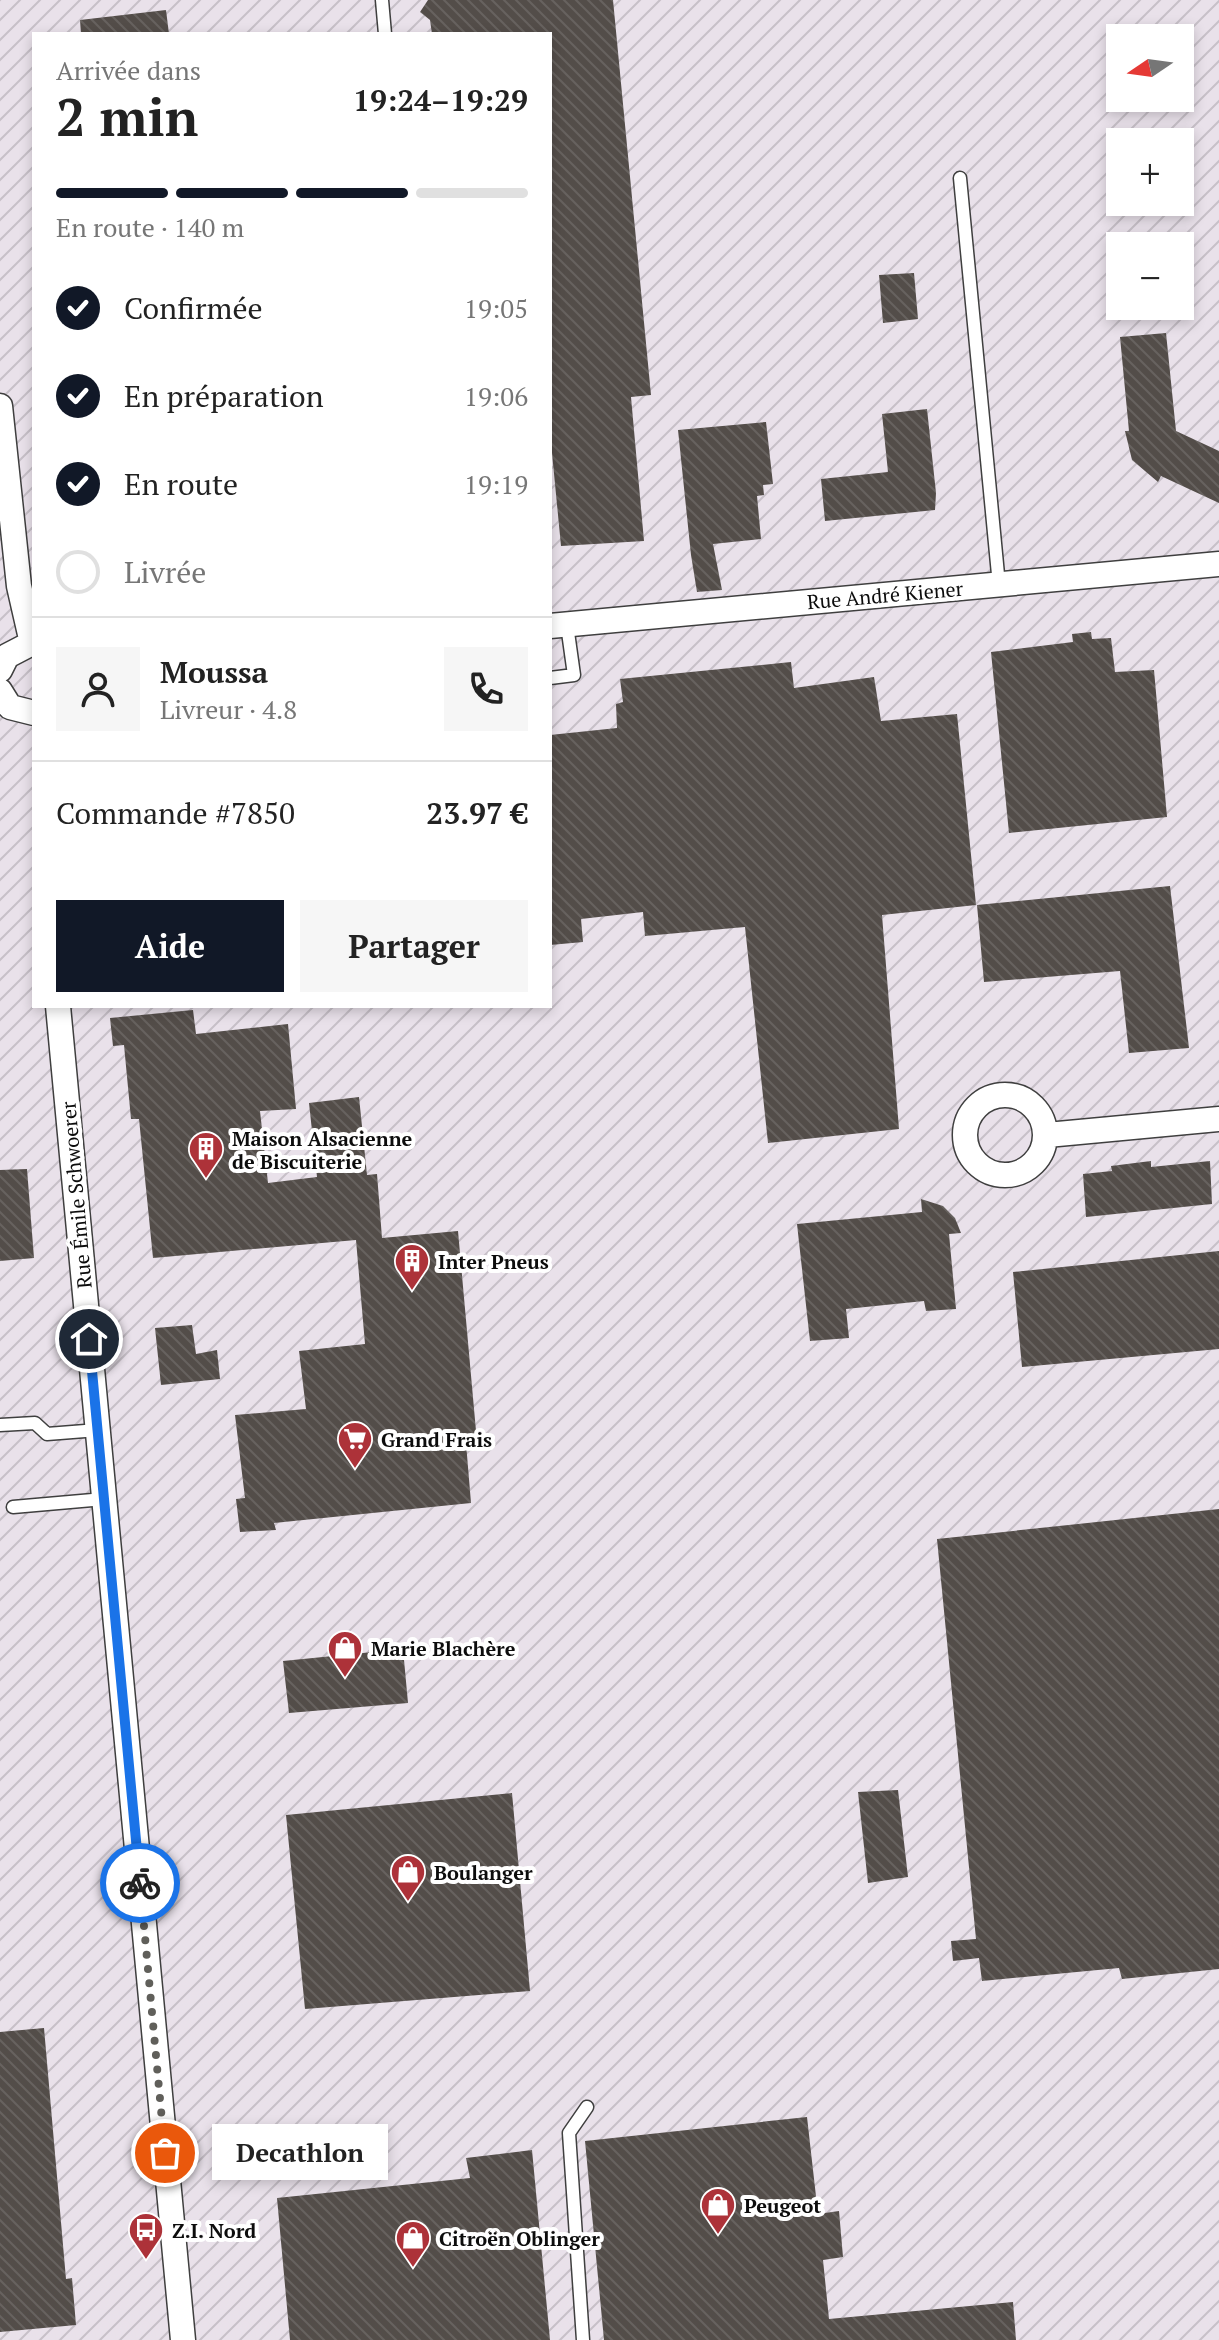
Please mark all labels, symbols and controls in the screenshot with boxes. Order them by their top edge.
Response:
north arrow [1106,24,1194,112]
map controls [1106,24,1194,320]
text: Arrivée dans [56,53,201,87]
text: 19:24–19:29 [353,80,528,120]
text: 2 min [56,82,198,151]
button: + [1106,128,1194,216]
text: En route · 140 m [56,210,244,244]
button: − [1106,232,1194,320]
icon: check [56,286,100,330]
text: Confirmée [124,288,263,328]
text: 19:05 [464,291,528,325]
icon: check [56,374,100,418]
text: En préparation [124,376,324,416]
text: 19:06 [464,379,528,413]
icon: check [56,462,100,506]
text: En route [124,464,238,504]
text: 19:19 [464,467,528,501]
text: Livrée [124,552,206,592]
street label: Rue André Kiener [806,575,965,615]
button: person [56,647,140,731]
button: phone [444,647,528,731]
text: Moussa [160,652,268,692]
text: Livreur · 4.8 [160,692,297,726]
text: Commande #7850 [56,793,295,833]
text: 23.97 € [426,793,528,833]
button: Aide [56,900,284,992]
button: Partager [300,900,528,992]
street label: Rue Émile Schwoerer [54,1100,98,1290]
place label: Maison Alsacienne de Biscuiterie [232,1125,413,1175]
building icon: Maison Alsacienne de Biscuiterie [187,1130,225,1180]
building icon: Inter Pneus [393,1242,431,1292]
place label: Inter Pneus [438,1248,549,1275]
pin [55,1305,123,1373]
icon: home [67,1317,111,1361]
supermarket icon: Grand Frais [336,1420,374,1470]
place label: Grand Frais [381,1426,492,1453]
shop icon: Marie Blachère [326,1629,364,1679]
place label: Marie Blachère [371,1635,516,1662]
courier [100,1843,180,1923]
shop icon: Boulanger [389,1853,427,1903]
place label: Boulanger [434,1859,533,1886]
icon: bike [118,1861,162,1905]
pin [131,2119,199,2187]
callout: Decathlon [213,2125,389,2181]
icon: bag [143,2131,187,2175]
text: Decathlon [236,2135,364,2169]
shop icon: Peugeot [699,2186,737,2236]
place label: Peugeot [744,2192,821,2219]
bus stop icon: Z.I. Nord [127,2211,165,2261]
place label: Z.I. Nord [172,2217,256,2244]
shop icon: Citroën Oblinger [394,2219,432,2269]
place label: Citroën Oblinger [439,2225,600,2252]

